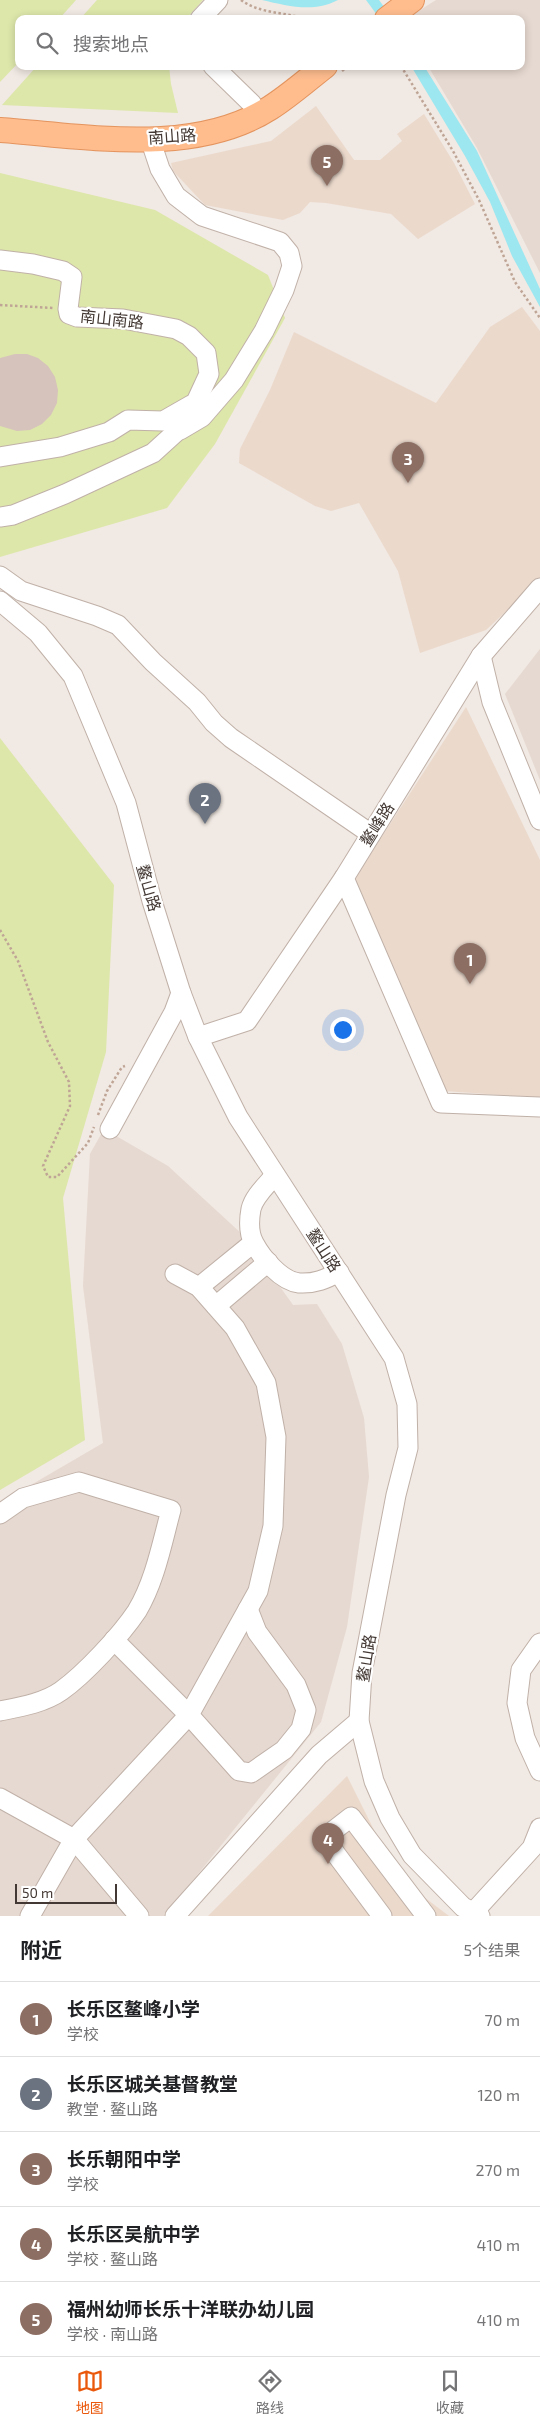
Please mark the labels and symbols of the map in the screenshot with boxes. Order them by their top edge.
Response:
street label: 南山路 [147,124,197,147]
pin: 5 [311,145,343,186]
street label: 南山南路 [79,306,145,331]
pin: 3 [392,442,424,483]
pin: 2 [189,783,221,824]
street label: 鳌峰路 [356,798,397,849]
street label: 鳌山路 [134,862,165,914]
pin: 1 [454,943,486,984]
your location [330,1017,356,1043]
street label: 鳌山路 [303,1224,345,1275]
street label: 鳌山路 [352,1633,379,1683]
pin: 4 [312,1823,344,1864]
scale bar [15,1881,118,1904]

